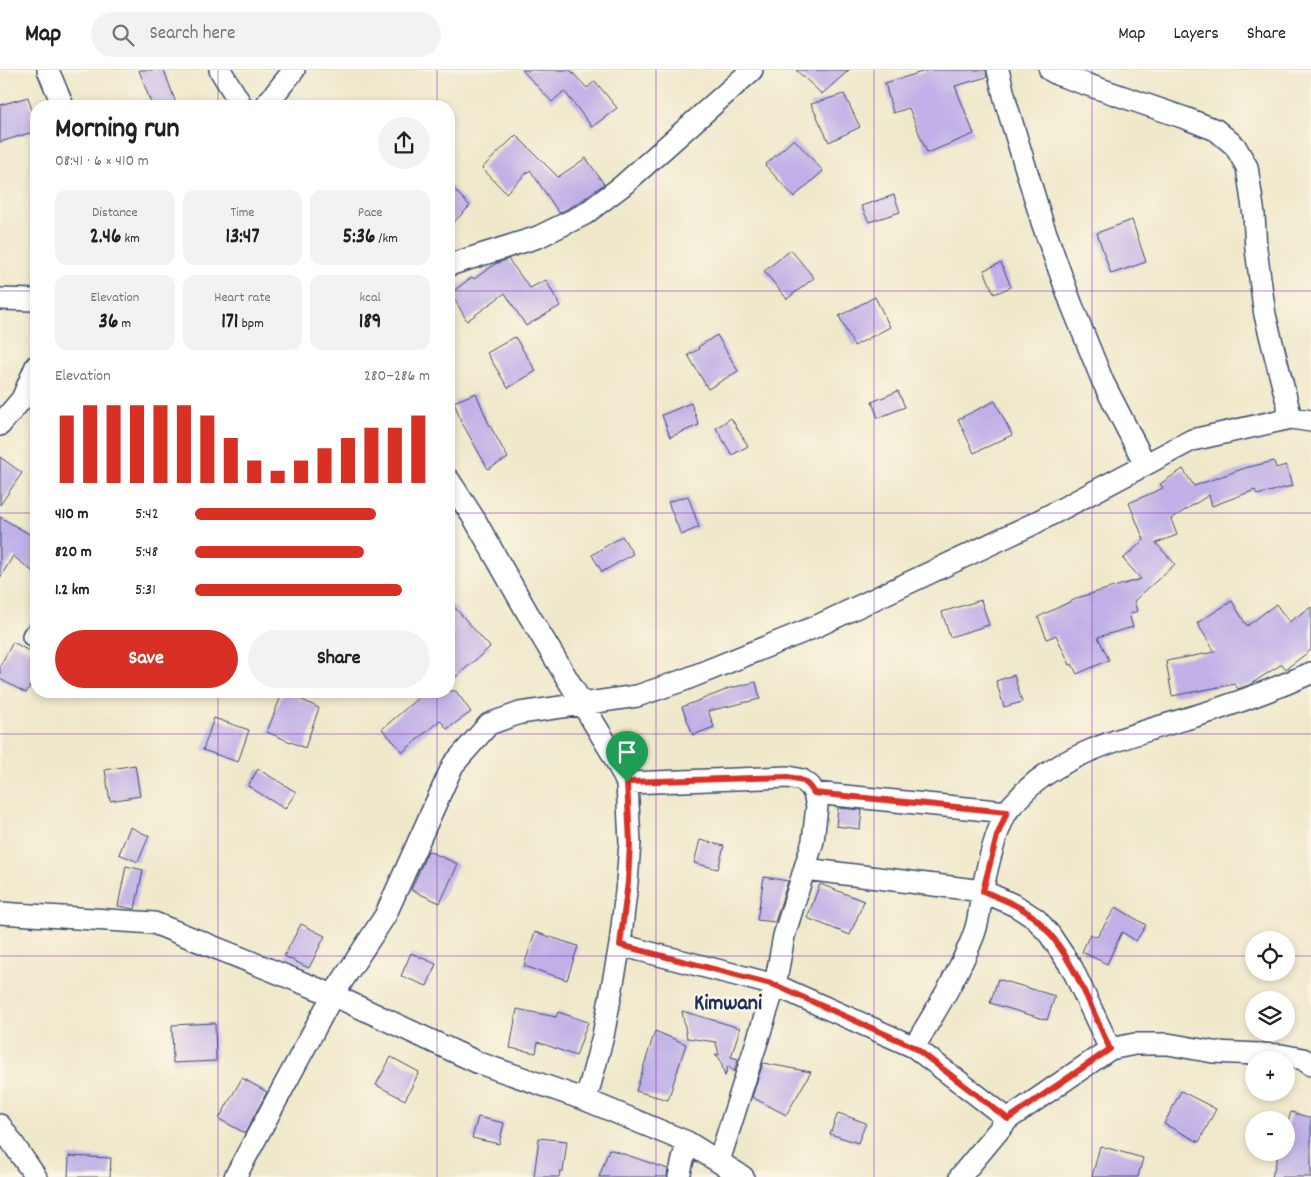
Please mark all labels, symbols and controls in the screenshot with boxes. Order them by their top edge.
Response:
search box [91,12,441,57]
text: Map [25,18,61,52]
icon: search [109,21,137,49]
text: Search here [149,21,235,48]
text: Map [1118,22,1145,47]
text: Layers [1173,22,1219,47]
text: Share [1247,22,1286,47]
text: Morning run [55,111,179,151]
button: share [378,117,430,169]
text: 08:41 · 6 × 410 m [55,150,149,173]
text: Distance [92,203,138,223]
text: Time [231,203,254,223]
text: Pace [358,203,383,223]
text: 2.46 [90,223,121,253]
text: 13:47 [225,223,260,253]
text: 5:36 [342,223,375,253]
text: km [121,229,140,249]
text: /km [375,229,398,249]
text: Elevation [90,288,139,308]
text: Heart rate [214,288,271,308]
text: kcal [360,288,381,308]
text: 36 [99,308,118,338]
text: 171 [221,308,238,338]
text: 189 [359,308,381,338]
text: m [118,314,131,334]
text: bpm [238,314,264,334]
text: Elevation [55,365,111,388]
text: 280–286 m [364,365,430,388]
text: 410 m [55,503,89,526]
text: 5:42 [135,503,159,526]
text: 820 m [55,541,92,564]
text: 5:48 [135,541,158,564]
text: 1.2 km [55,579,89,602]
text: 5:31 [135,579,156,602]
button: Save [55,630,238,688]
button: Share [248,630,430,688]
pin [606,731,648,782]
icon: arrive [613,738,641,766]
map controls [1245,931,1295,1161]
button: locate [1245,931,1295,981]
district label: Kimwani [694,989,762,1020]
button: layers [1245,991,1295,1041]
button: + [1245,1051,1295,1101]
button: − [1245,1111,1295,1161]

